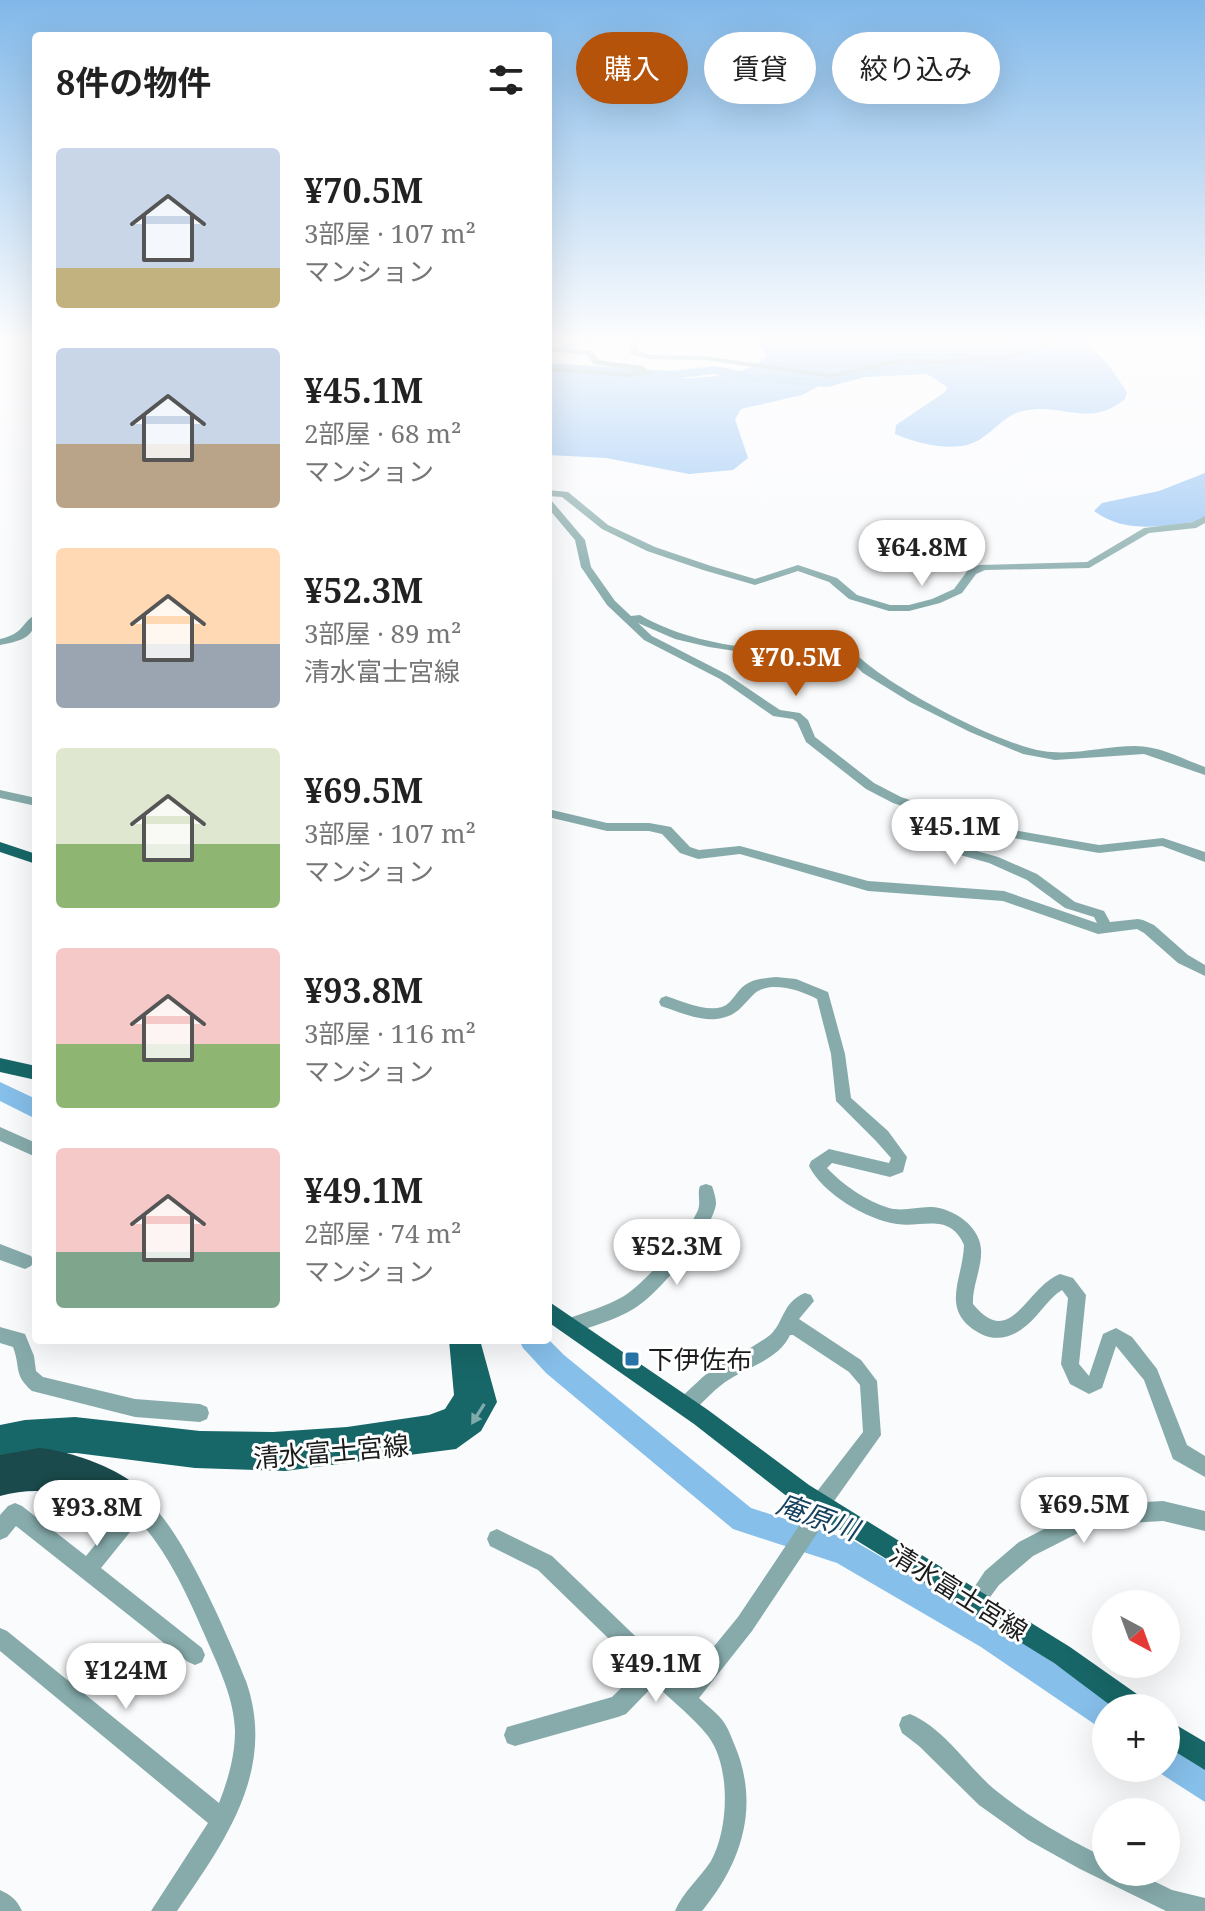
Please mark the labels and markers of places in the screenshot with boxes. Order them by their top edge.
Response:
pin: ¥64.8M [857,520,987,588]
pin: ¥70.5M [731,630,861,698]
pin: ¥45.1M [890,799,1020,867]
pin: ¥52.3M [612,1219,742,1287]
place label: 下伊佐布 [648,1341,752,1377]
marker: 下伊佐布 [623,1350,641,1368]
pin: ¥69.5M [1019,1477,1149,1545]
pin: ¥93.8M [32,1480,162,1548]
pin: ¥49.1M [591,1636,721,1704]
pin: ¥124M [70,1643,182,1711]

